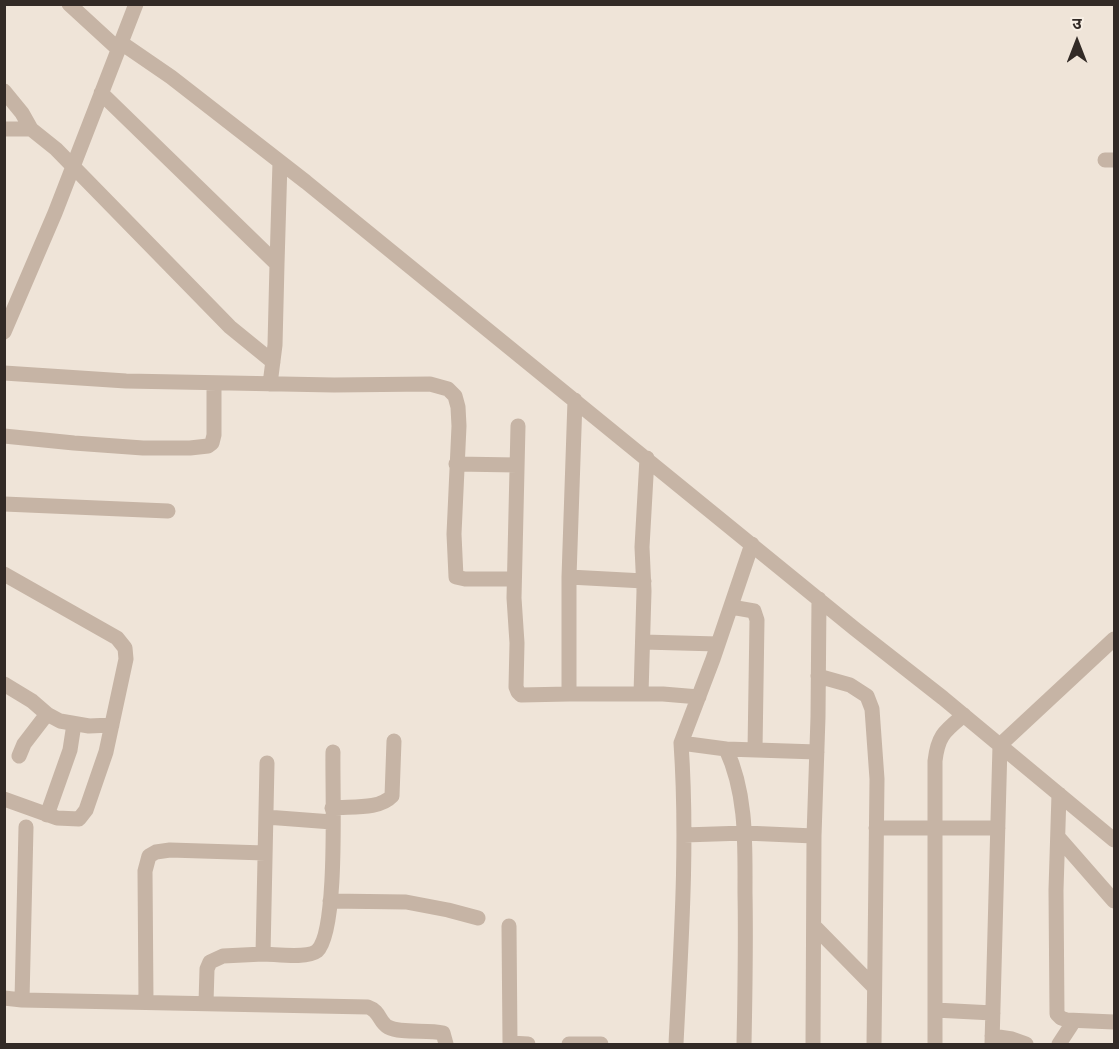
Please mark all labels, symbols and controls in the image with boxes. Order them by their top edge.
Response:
north arrow [1047,12,1107,72]
text: उ [1072,14,1082,33]

